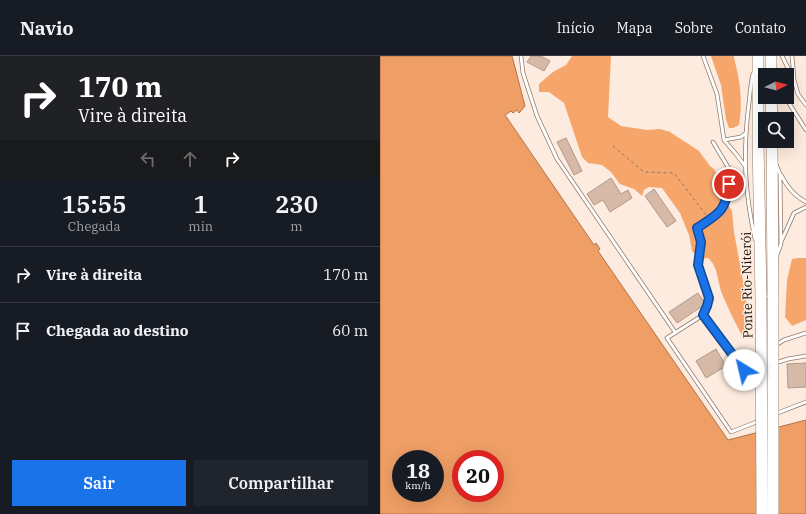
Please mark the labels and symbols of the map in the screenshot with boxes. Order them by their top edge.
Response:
north arrow [758,68,794,104]
pin [712,167,746,201]
street label: Ponte Rio-Niterói [738,232,756,338]
position arrow [723,349,765,391]
speed limit sign: 20 [452,450,504,502]

